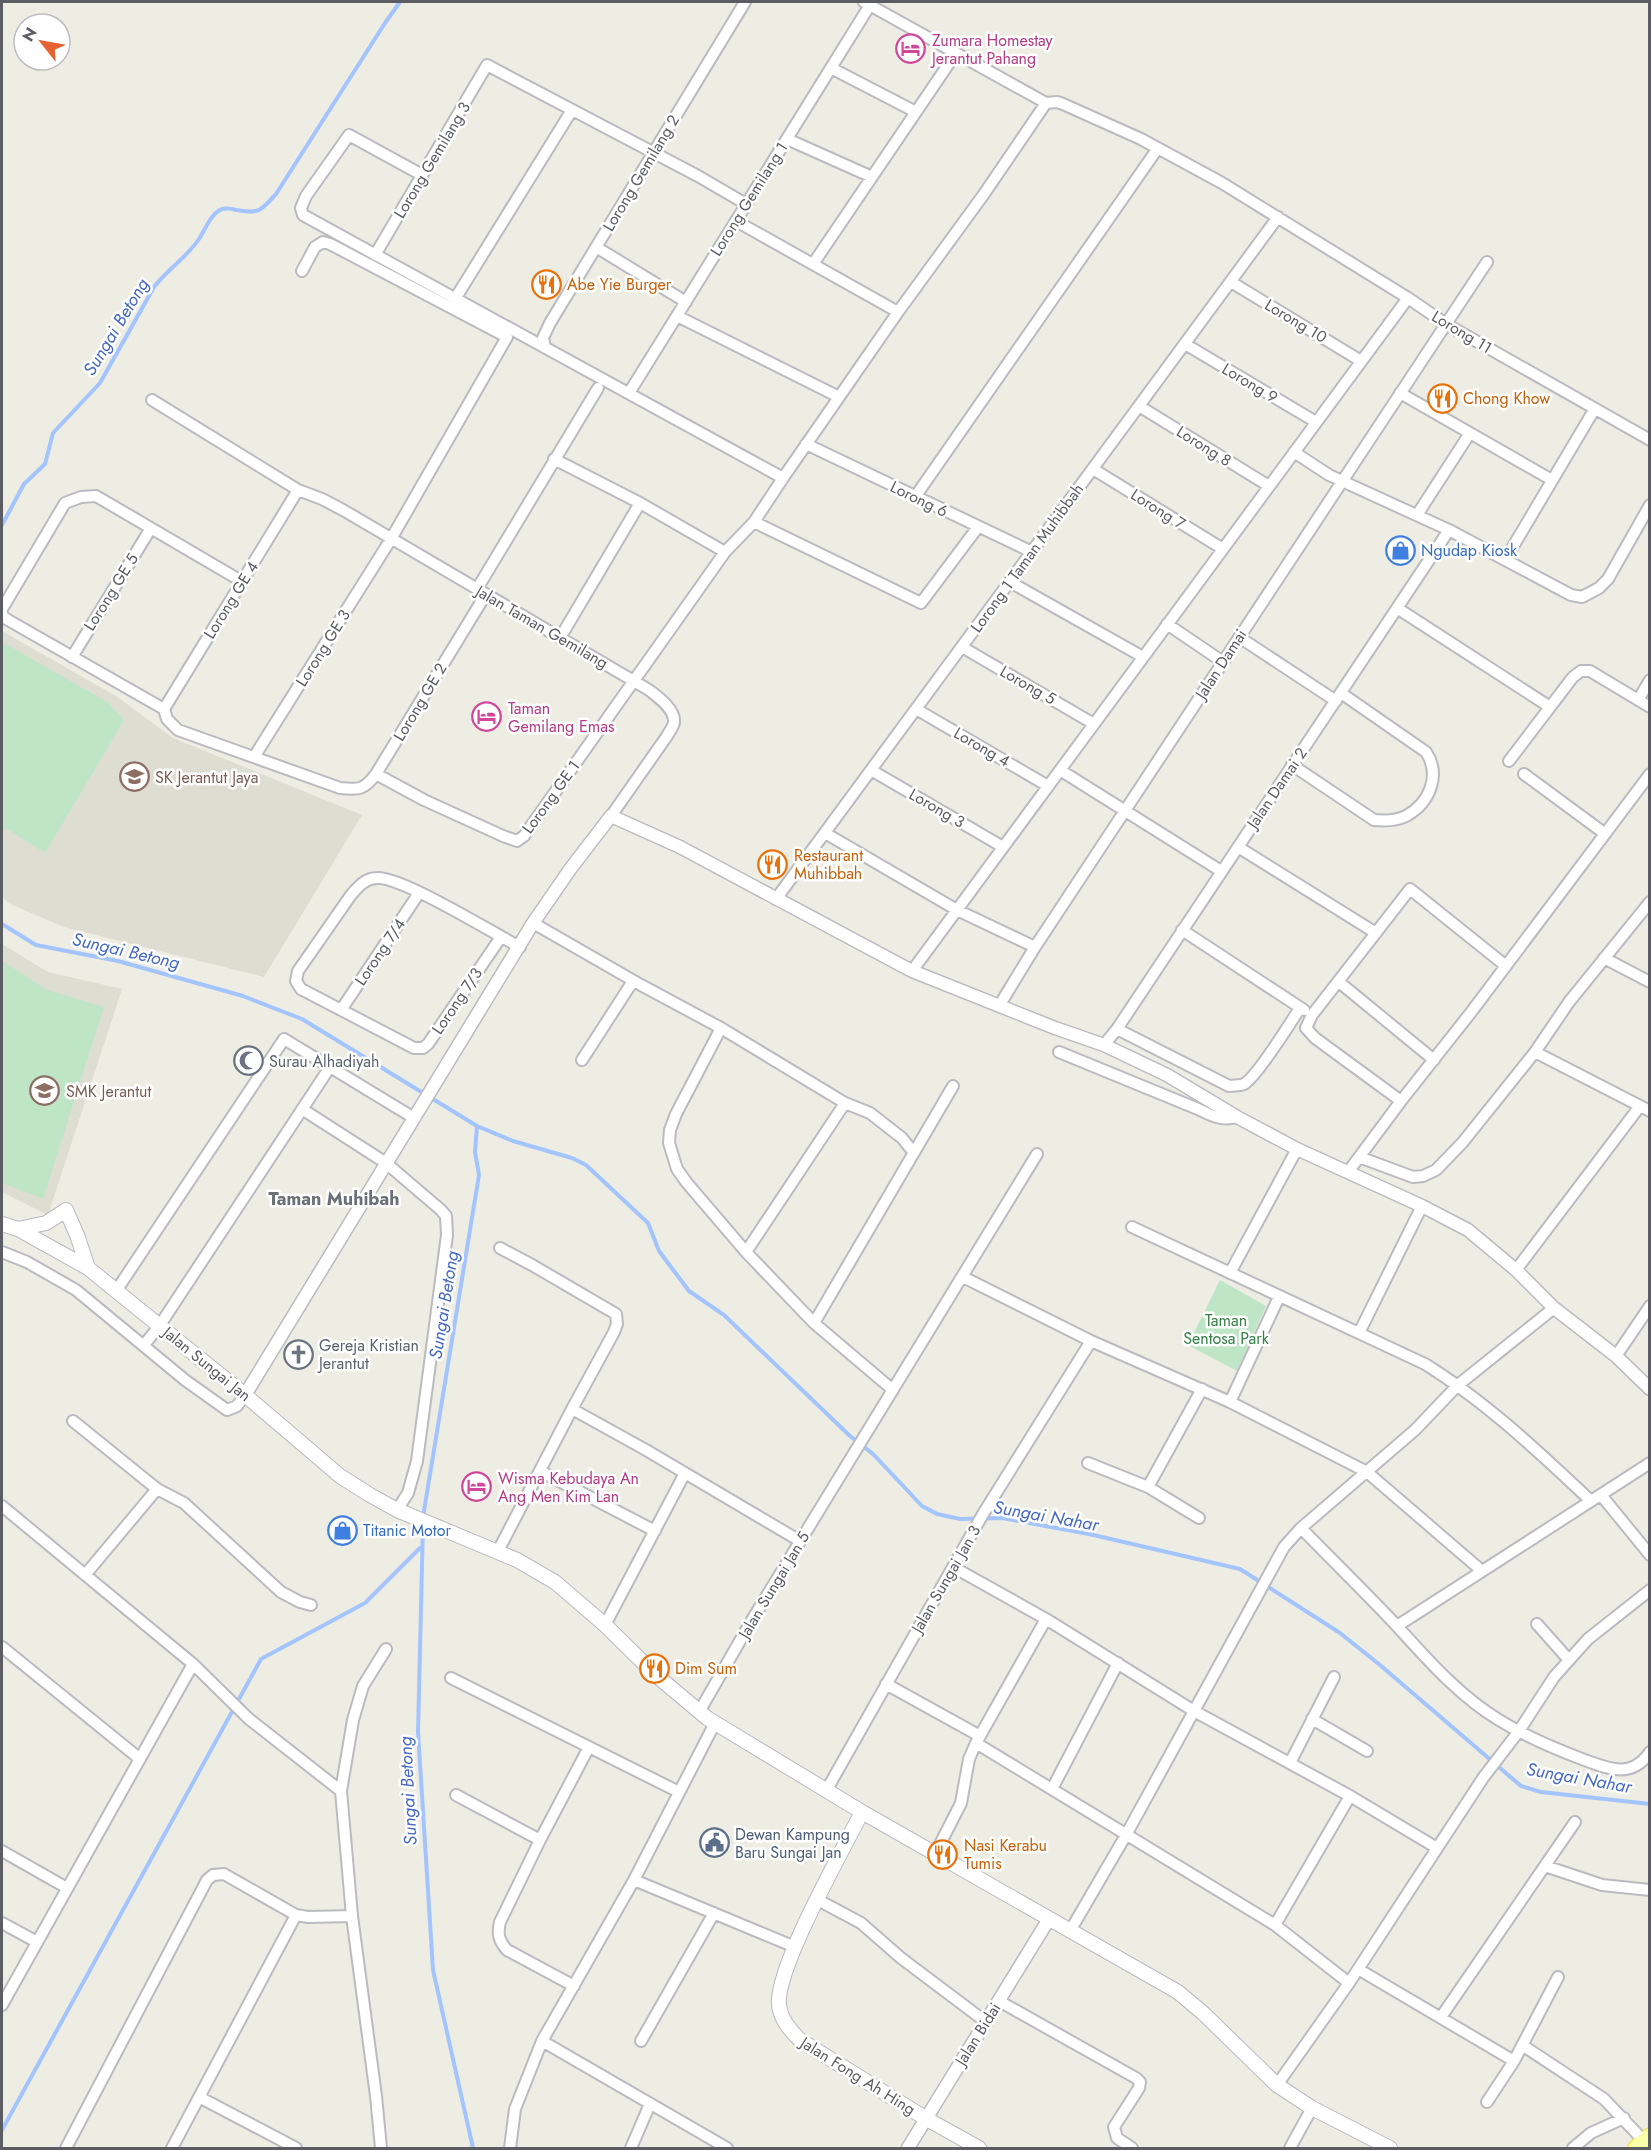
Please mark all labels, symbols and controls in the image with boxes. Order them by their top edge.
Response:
north arrow [12,12,72,72]
text: N [16,23,43,46]
place label: Zumara Homestay Jerantut Pahang [930,29,1054,70]
hotel icon: Zumara Homestay Jerantut Pahang [895,33,927,65]
street label: Lorong Gemilang 3 [388,97,476,222]
street label: Lorong Gemilang 2 [597,110,685,236]
street label: Lorong Gemilang 1 [705,138,793,260]
restaurant icon: Abe Yie Burger [530,268,562,300]
water label: Sungai Betong [77,273,155,381]
place label: Abe Yie Burger [567,273,672,296]
street label: Lorong 10 [1260,293,1332,349]
street label: Lorong 11 [1428,305,1496,359]
street label: Lorong 9 [1218,357,1282,409]
restaurant icon: Chong Khow [1426,382,1458,414]
place label: Chong Khow [1463,387,1550,410]
street label: Lorong 8 [1172,420,1236,472]
street label: Lorong 6 [886,475,952,523]
street label: Lorong 1 Taman Muhibbah [965,479,1089,637]
street label: Lorong 7 [1126,483,1190,535]
shop icon: Ngudap Kiosk [1384,534,1416,566]
place label: Ngudap Kiosk [1421,539,1518,562]
street label: Lorong GE 5 [78,549,144,635]
street label: Lorong GE 4 [198,557,264,643]
street label: Jalan Taman Gemilang [470,579,612,674]
street label: Lorong GE 3 [290,605,356,691]
street label: Jalan Damai [1189,625,1252,705]
street label: Lorong GE 2 [388,659,452,745]
street label: Lorong 5 [996,660,1060,710]
place label: Taman Gemilang Emas [508,697,614,738]
hotel icon: Taman Gemilang Emas [471,701,503,733]
street label: Lorong 4 [950,722,1014,772]
street label: Jalan Damai 2 [1240,743,1313,835]
street label: Lorong GE 1 [517,756,585,838]
school or university icon: SK Jerantut Jaya [118,761,150,793]
place label: SK Jerantut Jaya [155,766,258,789]
street label: Lorong 3 [905,783,969,833]
place label: Restaurant Muhibbah [794,844,863,885]
restaurant icon: Restaurant Muhibbah [757,848,789,880]
street label: Lorong 7/4 [349,914,411,990]
water label: Sungai Betong [70,926,182,976]
street label: Lorong 7/3 [426,963,488,1039]
mosque icon: Surau Alhadiyah [232,1045,264,1077]
place label: Surau Alhadiyah [269,1050,379,1073]
school or university icon: SMK Jerantut [29,1075,61,1107]
place label: SMK Jerantut [66,1080,151,1103]
district label: Taman Muhibah [269,1186,399,1212]
water label: Sungai Betong [423,1249,465,1361]
park label: Taman Sentosa Park [1183,1309,1270,1350]
street label: Jalan Sungai Jan [156,1320,256,1407]
place label: Gereja Kristian Jerantut [317,1334,419,1375]
church icon: Gereja Kristian Jerantut [282,1338,314,1370]
place label: Wisma Kebudaya An Ang Men Kim Lan [498,1467,639,1508]
hotel icon: Wisma Kebudaya An Ang Men Kim Lan [461,1471,493,1503]
water label: Sungai Nahar [991,1494,1102,1538]
shop icon: Titanic Motor [326,1514,358,1546]
place label: Titanic Motor [363,1519,451,1542]
street label: Jalan Sungai Jan 3 [905,1521,986,1639]
street label: Jalan Sungai Jan 5 [732,1527,815,1645]
restaurant icon: Dim Sum [638,1652,670,1684]
place label: Dim Sum [675,1657,737,1680]
water label: Sungai Betong [392,1736,424,1846]
water label: Sungai Nahar [1524,1756,1635,1800]
place label: Dewan Kampung Baru Sungai Jan [735,1823,850,1864]
public building icon: Dewan Kampung Baru Sungai Jan [698,1827,730,1859]
place label: Nasi Kerabu Tumis [964,1834,1047,1875]
restaurant icon: Nasi Kerabu Tumis [927,1838,959,1870]
street label: Jalan Bidai [949,1998,1006,2072]
street label: Jalan Fong Ah Hing [794,2030,920,2121]

